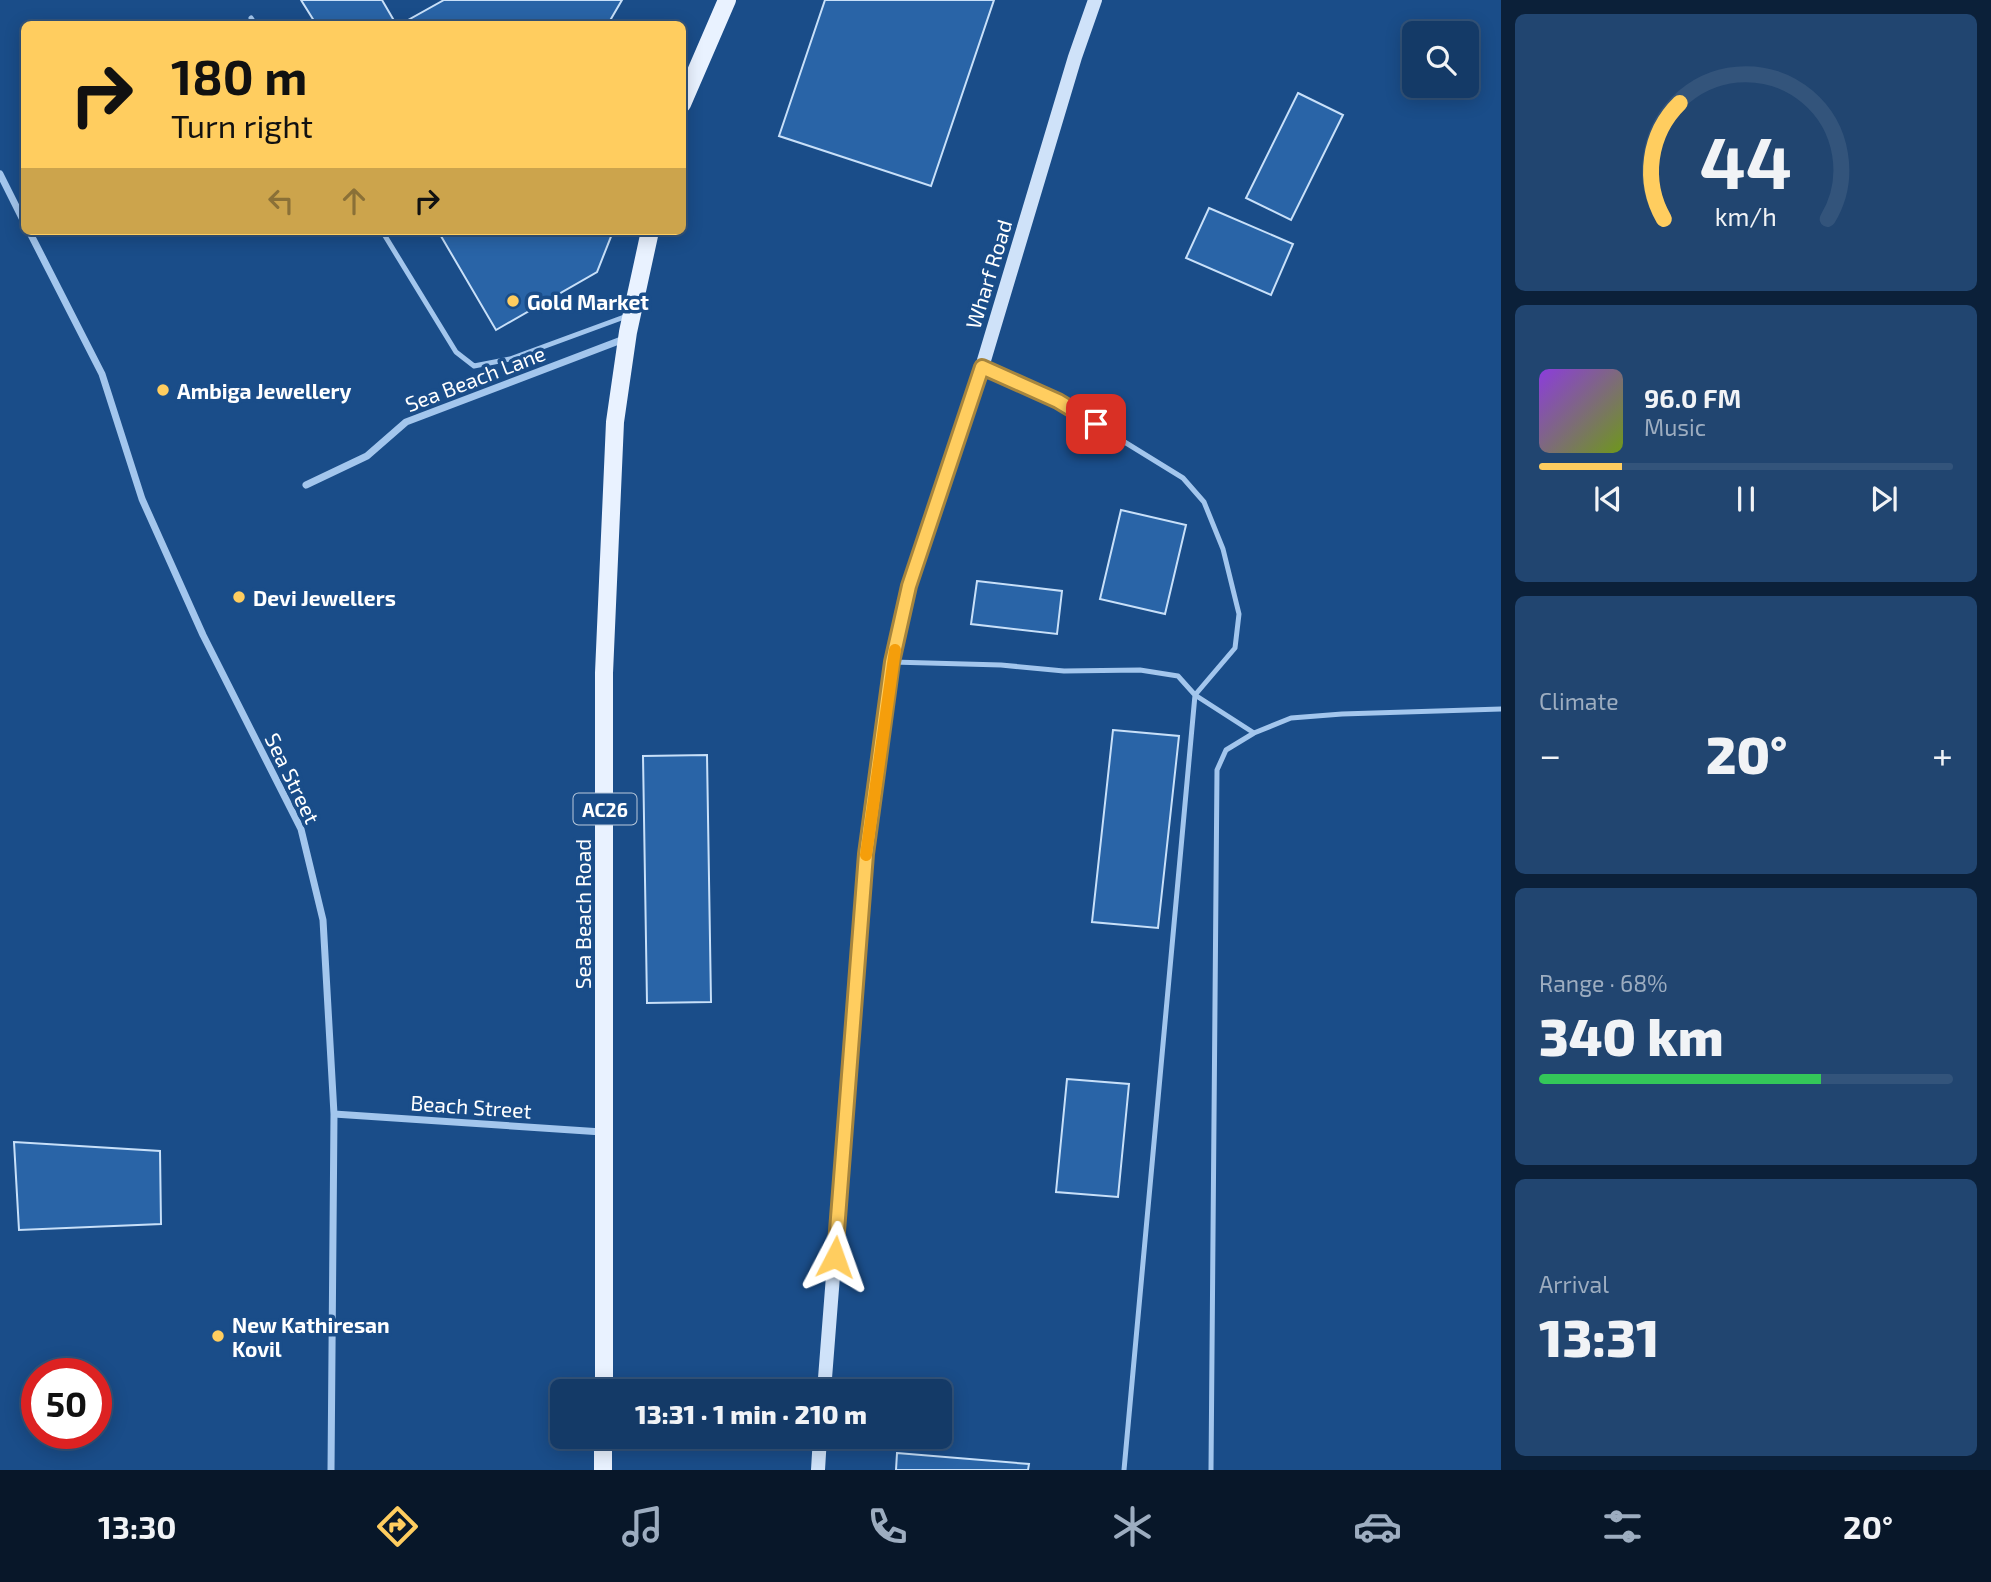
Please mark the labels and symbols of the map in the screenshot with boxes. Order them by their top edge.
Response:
street label: Wharf Road [960,216,1016,332]
place label: Gold Market [527,289,649,314]
marker: Gold Market [505,293,521,309]
street label: Sea Beach Lane [401,340,549,416]
place label: Ambiga Jewellery [177,378,351,404]
marker: Ambiga Jewellery [155,382,171,398]
pin [1066,394,1126,454]
place label: Devi Jewellers [253,585,396,610]
marker: Devi Jewellers [231,589,247,605]
street label: Sea Street [260,729,326,827]
road number: AC26 [574,794,636,824]
street label: Sea Beach Road [570,839,595,989]
street label: Beach Street [410,1089,532,1123]
position arrow [798,1220,872,1294]
place label: New Kathiresan Kovil [232,1312,390,1361]
marker: New Kathiresan Kovil [210,1328,226,1344]
speed limit sign: 50 [21,1358,112,1449]

